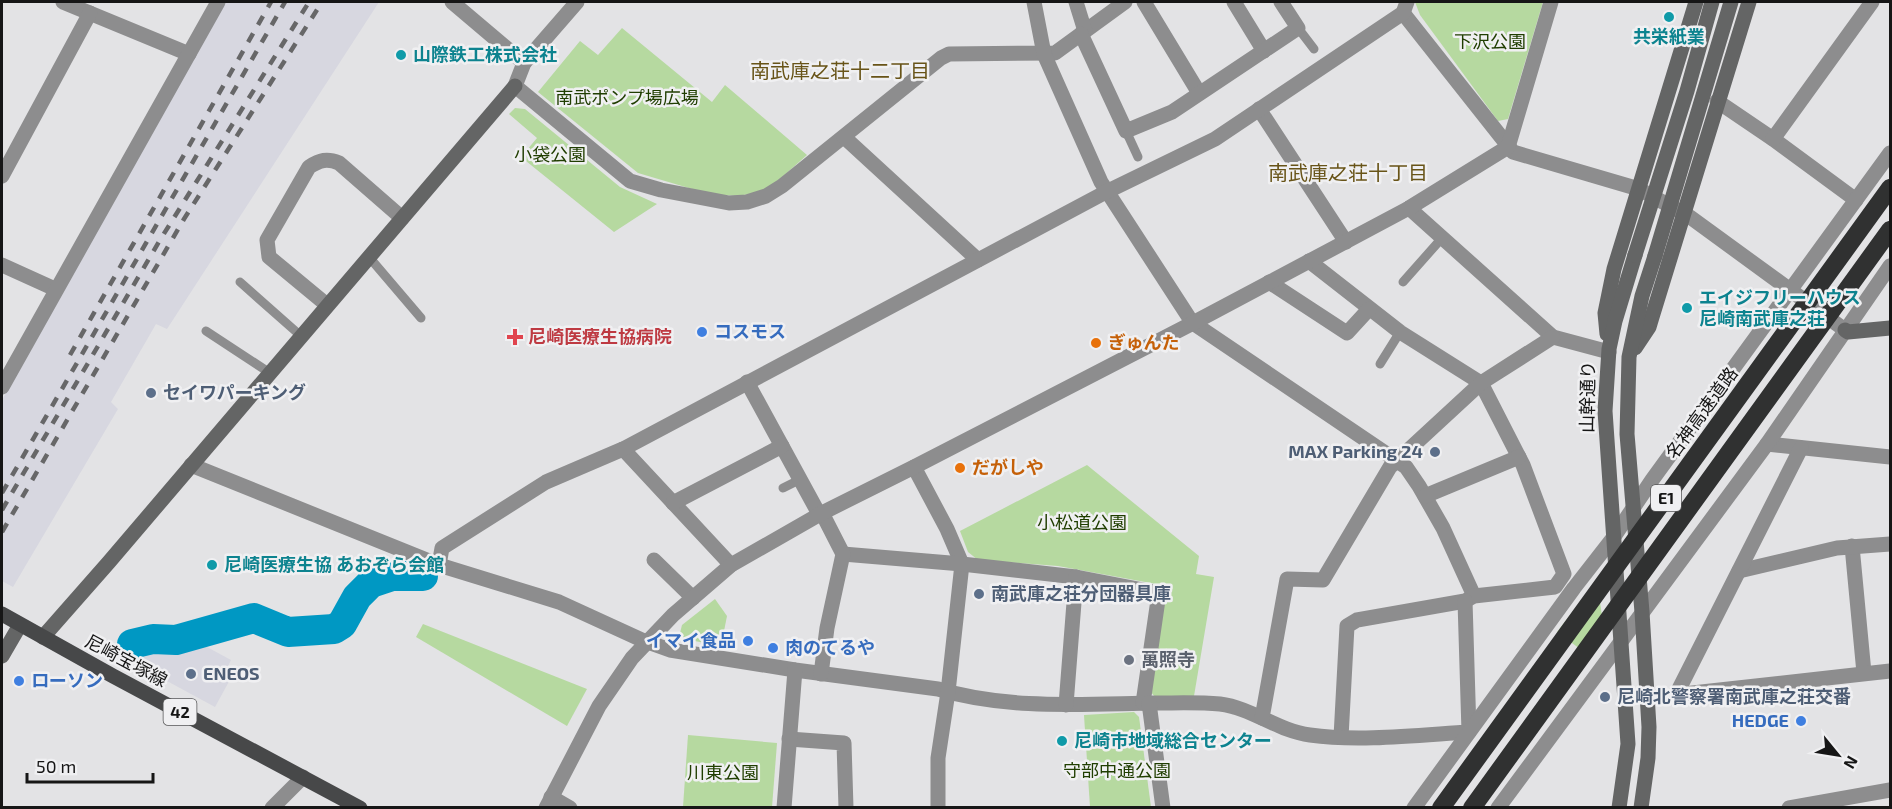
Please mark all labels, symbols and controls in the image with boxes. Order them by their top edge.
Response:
marker: 共栄紙業 [1662,10,1676,24]
place label: 共栄紙業 [1633,25,1705,47]
park label: 下沢公園 [1454,30,1526,52]
place label: 山際鉄工株式会社 [413,43,557,65]
marker: 山際鉄工株式会社 [394,48,408,62]
district label: 南武庫之荘十二丁目 [750,58,930,82]
park label: 南武ポンプ場広場 [555,86,699,108]
park label: 小袋公園 [514,143,586,165]
district label: 南武庫之荘十丁目 [1268,160,1428,184]
place label: エイジフリーハウス 尼崎南武庫之荘 [1699,286,1861,329]
marker: エイジフリーハウス 尼崎南武庫之荘 [1680,301,1694,315]
place label: コスモス [714,320,786,342]
place label: 尼崎医療生協病院 [528,325,672,347]
marker: コスモス [695,325,709,339]
marker: 尼崎医療生協病院 [506,328,524,346]
place label: ぎゅんた [1108,331,1179,353]
marker: ぎゅんた [1089,336,1103,350]
street label: 山幹通り [1575,361,1599,433]
street label: 名神高速道路 [1661,362,1742,463]
place label: セイワパーキング [163,381,306,403]
marker: セイワパーキング [144,386,158,400]
place label: MAX Parking 24 [1288,440,1423,462]
marker: MAX Parking 24 [1428,445,1442,459]
place label: だがしや [972,456,1044,478]
marker: だがしや [953,461,967,475]
road number: E1 [1651,485,1681,511]
park label: 小松道公園 [1037,511,1127,533]
place label: 尼崎医療生協 あおぞら会館 [224,553,444,575]
marker: 尼崎医療生協 あおぞら会館 [205,558,219,572]
place label: 南武庫之荘分団器具庫 [991,582,1171,604]
marker: 南武庫之荘分団器具庫 [972,587,986,601]
street label: 尼崎宝塚線 [82,629,171,691]
place label: イマイ食品 [646,629,736,651]
marker: イマイ食品 [741,634,755,648]
place label: 肉のてるや [785,636,875,658]
marker: 肉のてるや [766,641,780,655]
place label: 萬照寺 [1141,648,1195,670]
marker: 萬照寺 [1122,653,1136,667]
place label: ENEOS [203,662,260,684]
marker: ENEOS [184,667,198,681]
place label: ローソン [31,669,103,691]
marker: ローソン [12,674,26,688]
place label: 尼崎北警察署南武庫之荘交番 [1617,685,1851,707]
marker: 尼崎北警察署南武庫之荘交番 [1598,690,1612,704]
road number: 42 [164,699,196,725]
place label: HEDGE [1732,709,1789,731]
marker: HEDGE [1794,714,1808,728]
north arrow [1808,725,1868,785]
place label: 尼崎市地域総合センター [1074,729,1272,751]
marker: 尼崎市地域総合センター [1055,734,1069,748]
scale bar [27,746,153,784]
text: N [1840,753,1863,773]
text: 50 m [36,755,76,777]
park label: 守部中通公園 [1063,759,1171,781]
park label: 川東公園 [687,761,759,783]

